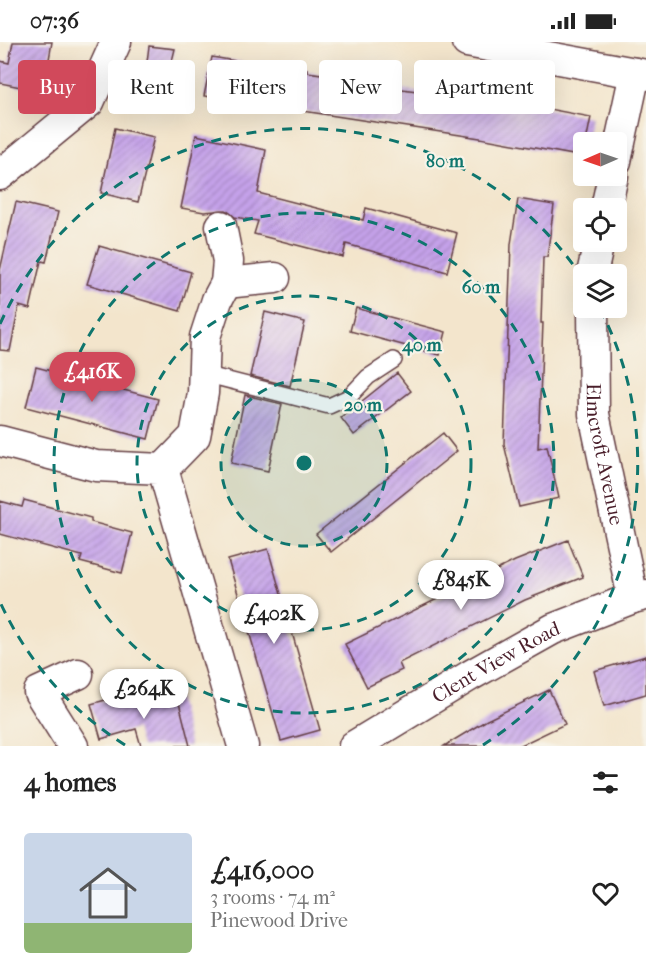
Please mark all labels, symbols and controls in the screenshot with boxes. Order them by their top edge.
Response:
text: 07:36 [30,8,79,34]
chip: Buy [18,60,96,114]
chip: Rent [108,60,195,114]
chip: Filters [207,60,307,114]
chip: New [319,60,402,114]
chip: Apartment [414,60,555,114]
north arrow [573,132,627,186]
map controls [573,132,627,318]
text: 80 m [426,151,465,172]
button: locate [573,198,627,252]
button: layers [573,264,627,318]
text: 60 m [462,277,501,298]
text: 40 m [401,335,443,356]
pin: £416K [50,352,134,403]
text: £416K [63,360,121,383]
street label: Elmcroft Avenue [582,383,629,527]
text: 20 m [344,395,383,416]
centre of rings [294,453,314,473]
pin: £845K [419,560,503,611]
text: £845K [432,568,490,591]
pin: £402K [232,594,316,645]
text: £402K [243,602,305,625]
street label: Clent View Road [428,616,564,708]
pin: £264K [102,669,186,720]
text: £264K [114,677,174,700]
icon: filters [589,766,622,799]
text: 4 homes [24,767,116,798]
text: £416,000 [210,855,314,886]
icon: home [72,857,144,929]
icon: heart [589,877,622,910]
text: 3 rooms · 74 m² [210,886,335,909]
text: Pinewood Drive [210,909,348,932]

